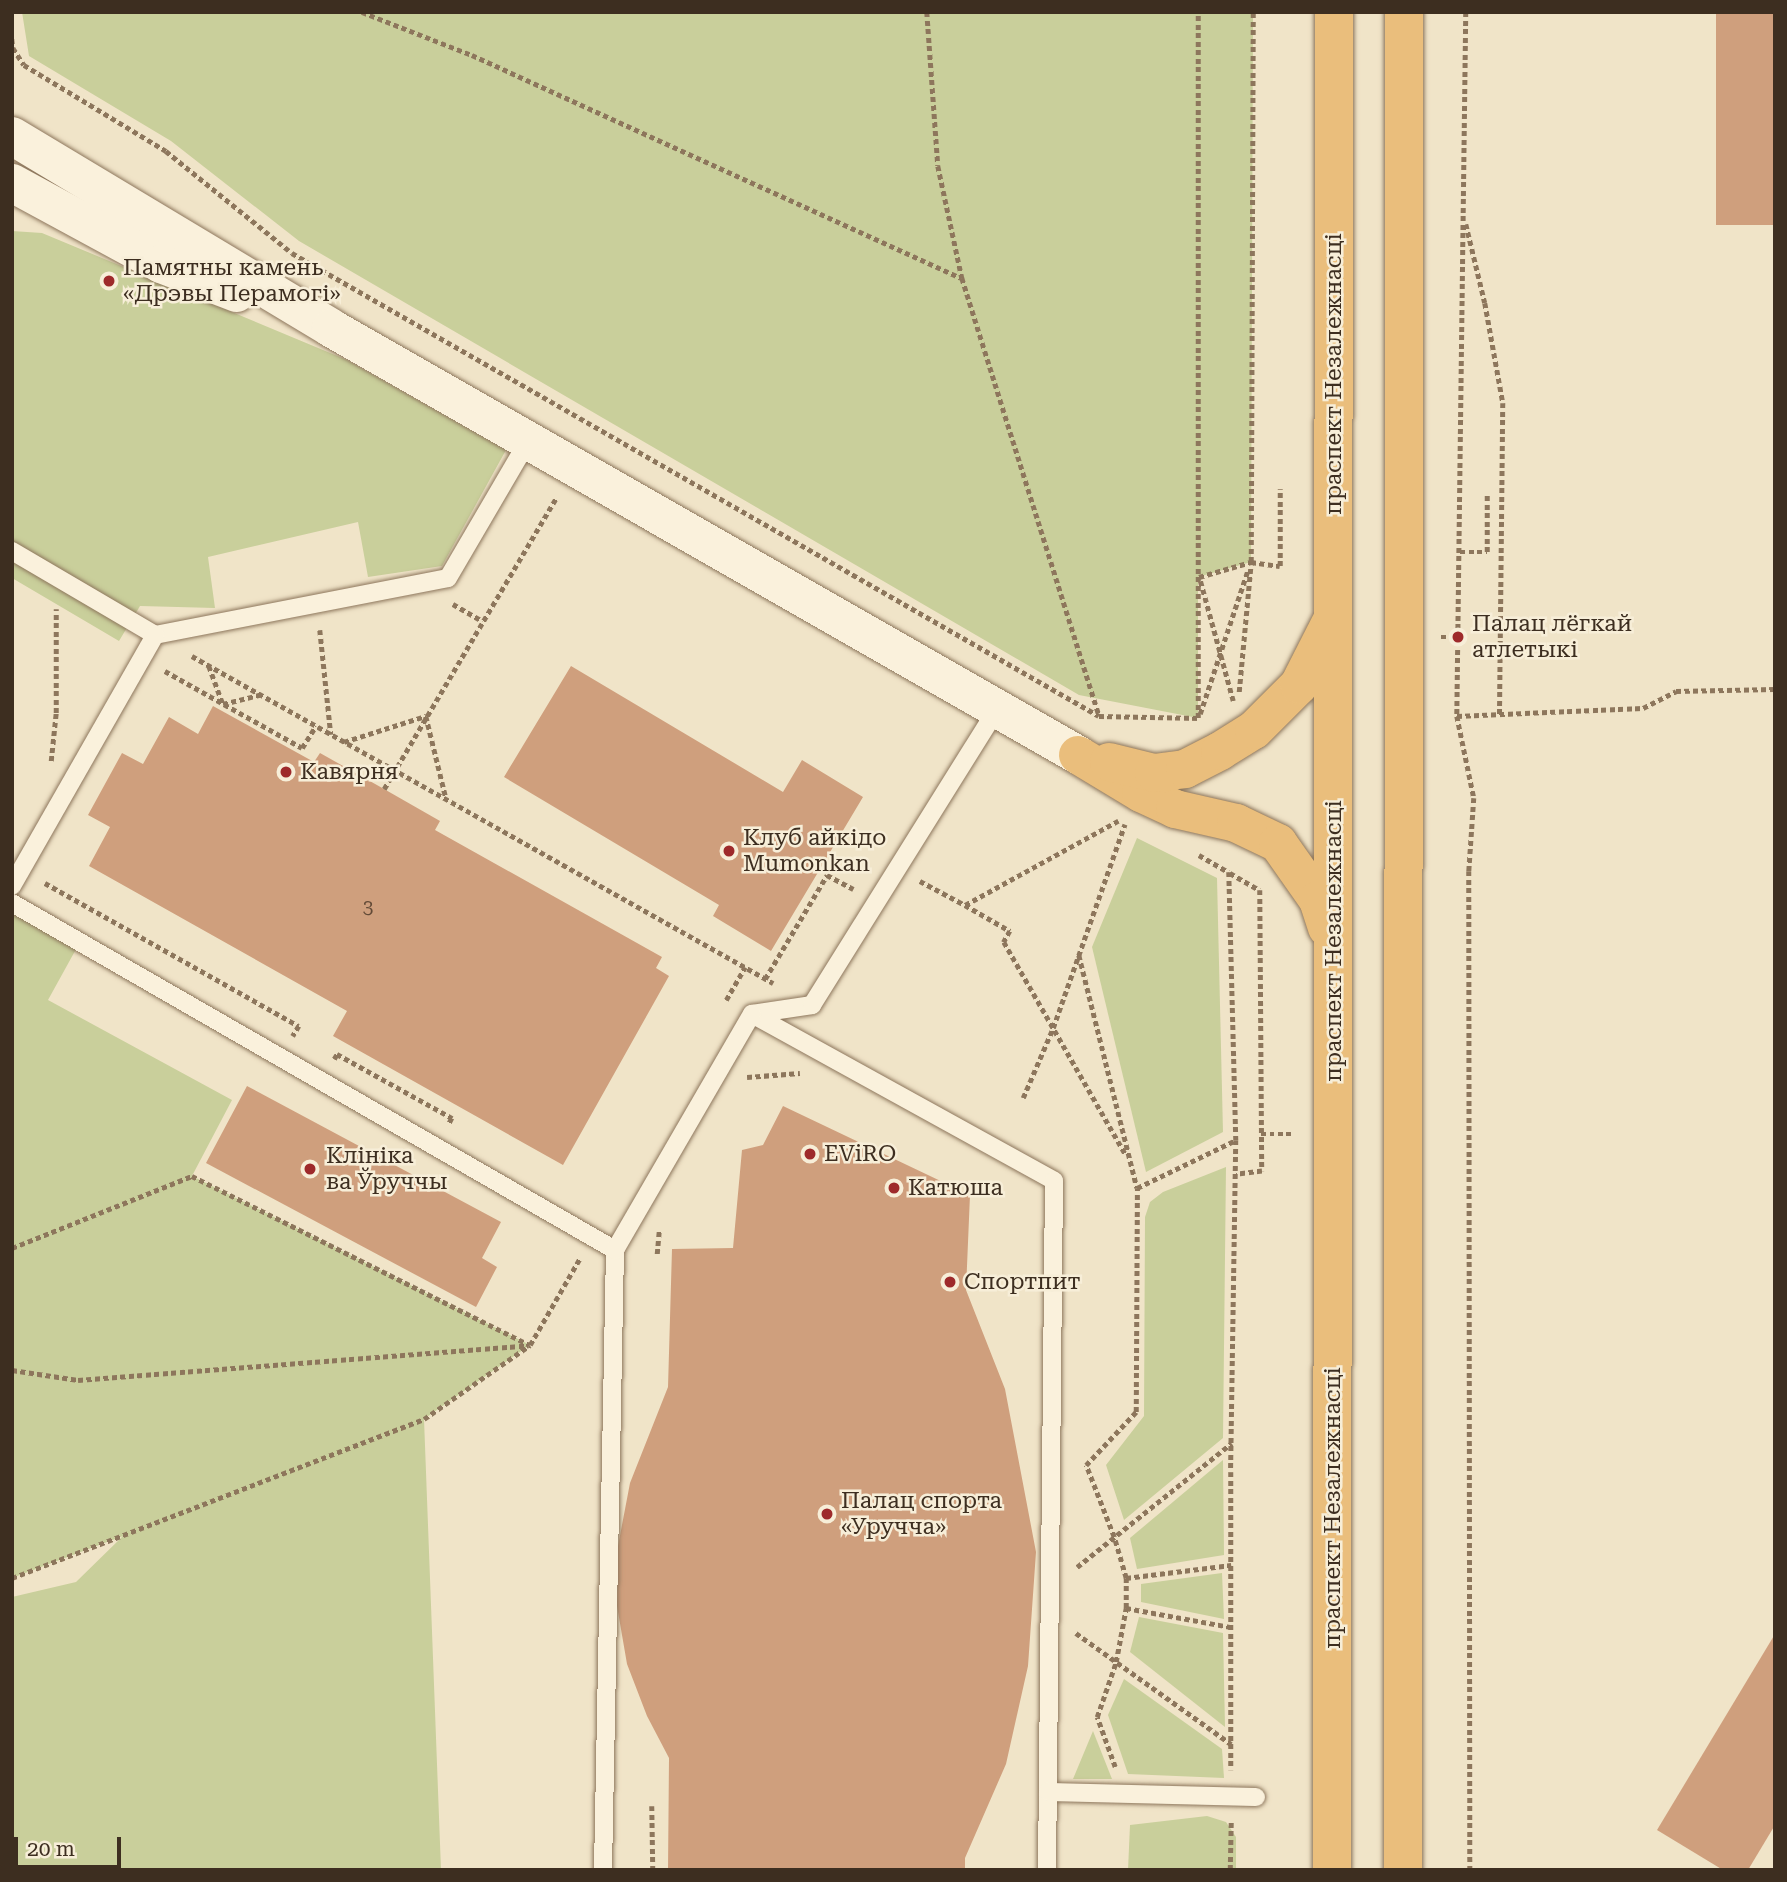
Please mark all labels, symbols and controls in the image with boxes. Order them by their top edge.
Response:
street label: праспект Незалежнасці [1320,233,1348,515]
place label: Памятны камень «Дрэвы Перамогі» [123,254,341,308]
marker: Памятны камень «Дрэвы Перамогі» [101,273,117,289]
place label: Палац лёгкай атлетыкі [1472,610,1632,664]
marker: Палац лёгкай атлетыкі [1450,629,1466,645]
place label: Кавярня [300,758,398,786]
marker: Кавярня [278,764,294,780]
street label: праспект Незалежнасці [1320,800,1348,1082]
place label: Клуб айкідо Mumonkan [743,824,886,878]
marker: Клуб айкідо Mumonkan [721,843,737,859]
house number: 3 [363,896,373,918]
place label: EViRO [824,1140,896,1168]
place label: Клініка ва Ўруччы [326,1142,447,1196]
marker: EViRO [802,1146,818,1162]
marker: Клініка ва Ўруччы [300,1159,320,1179]
place label: Катюша [908,1174,1003,1202]
marker: Катюша [886,1180,902,1196]
place label: Спортпит [964,1268,1080,1296]
marker: Спортпит [942,1274,958,1290]
street label: праспект Незалежнасці [1319,1367,1347,1649]
place label: Палац спорта «Уручча» [841,1487,1002,1541]
marker: Палац спорта «Уручча» [819,1506,835,1522]
scale bar [18,1822,124,1866]
text: 20 m [27,1837,75,1861]

